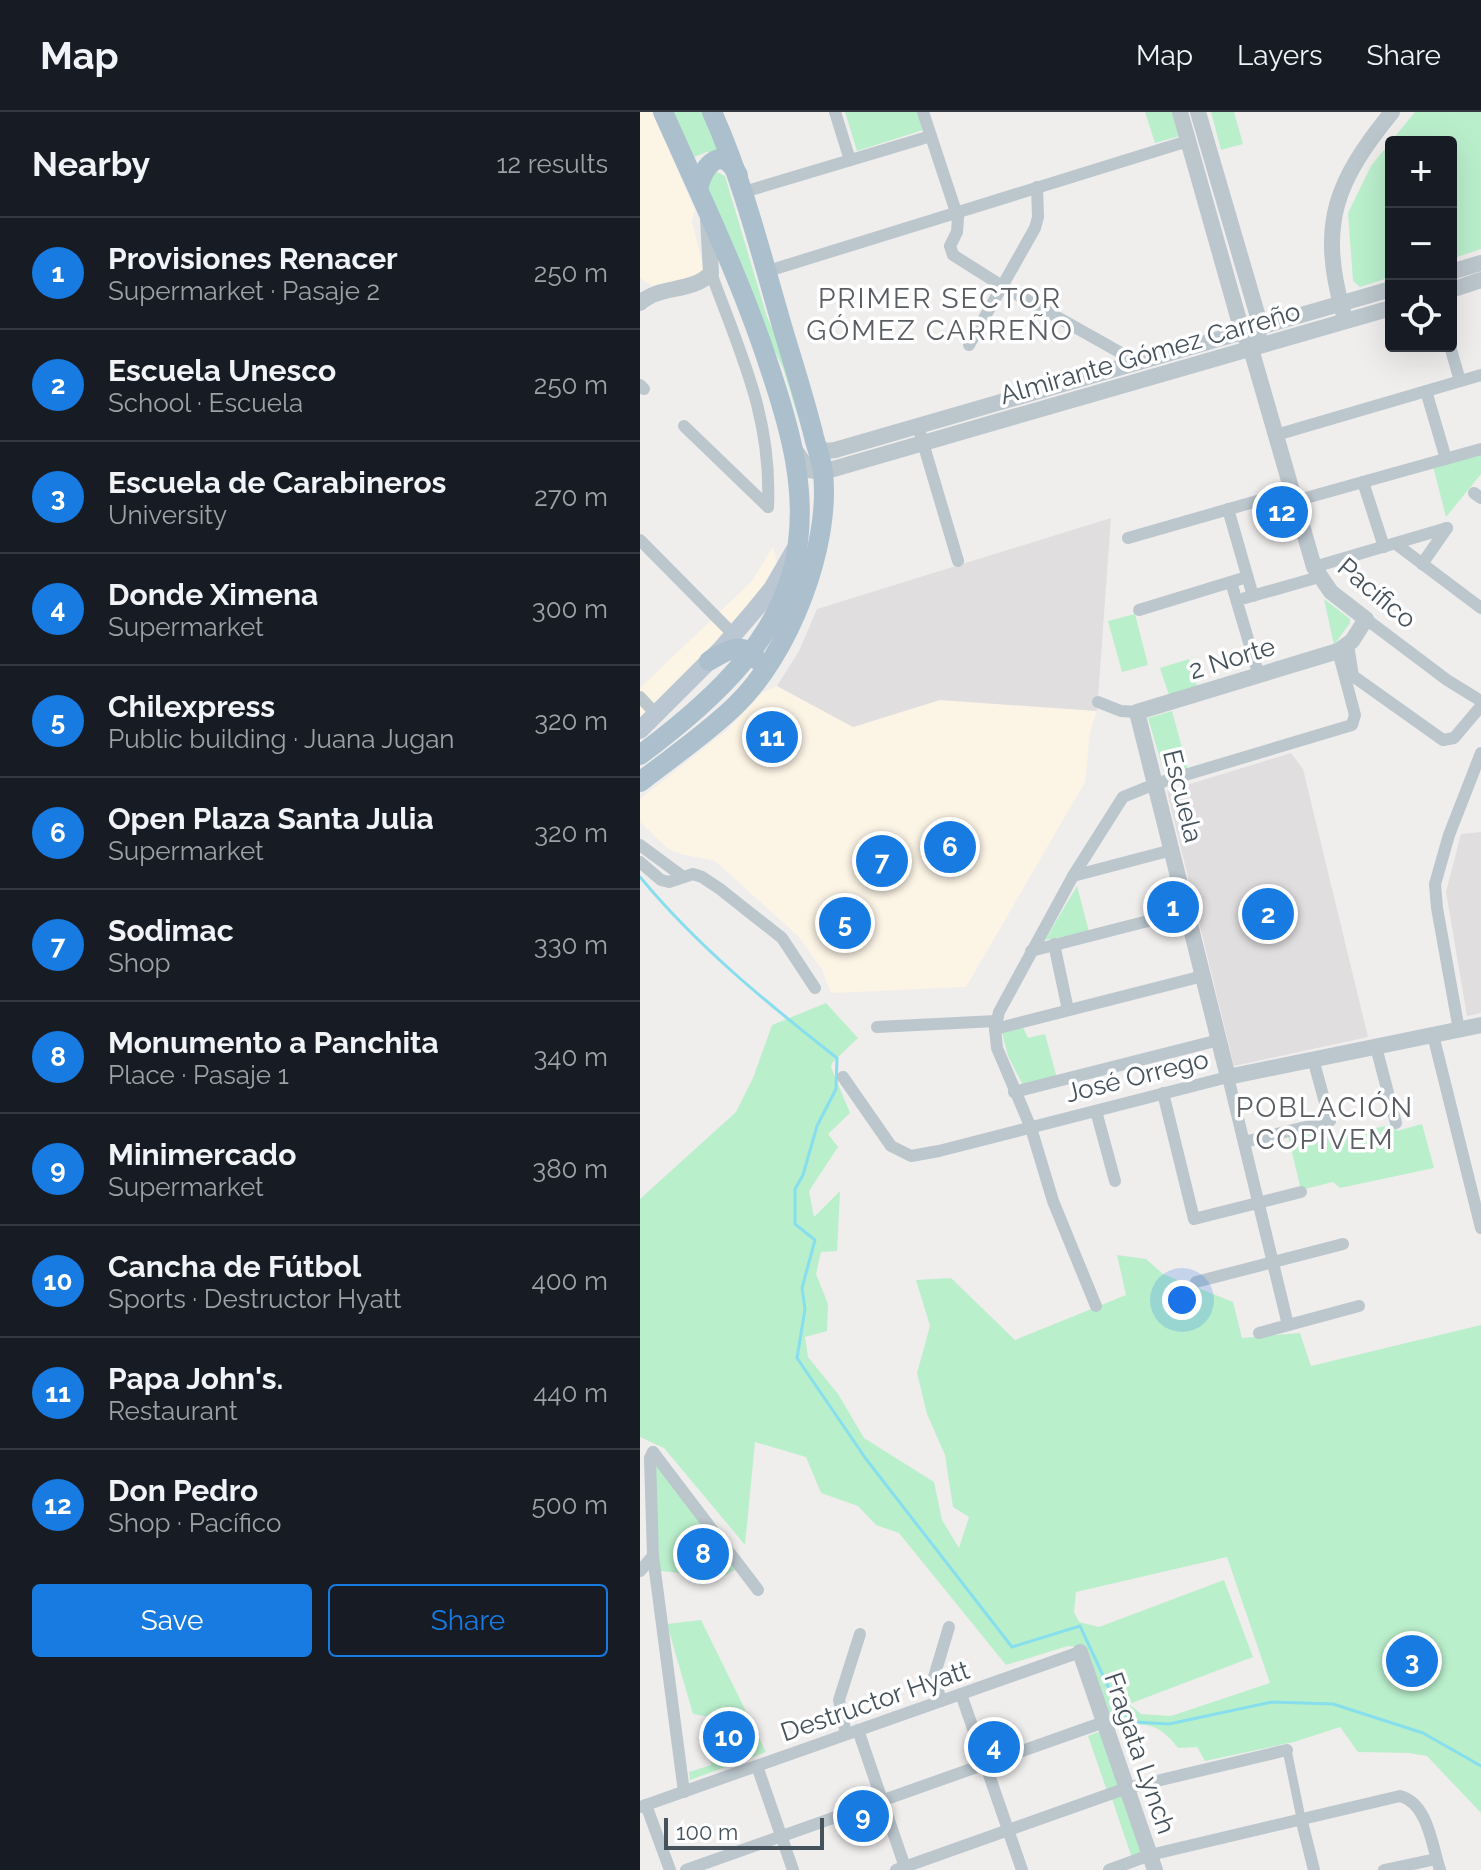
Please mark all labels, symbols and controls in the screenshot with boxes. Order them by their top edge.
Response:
text: Map [40,33,119,78]
text: Map [1136,39,1193,72]
text: Layers [1237,39,1323,72]
text: Share [1367,39,1441,72]
map controls [1385,136,1457,352]
button: + [1385,136,1457,208]
text: Nearby [32,144,150,184]
text: 12 results [496,149,608,179]
button: − [1385,208,1457,280]
text: Provisiones Renacer [108,241,398,276]
text: 1 [52,258,64,288]
text: 250 m [534,258,608,288]
text: Supermarket · Pasaje 2 [108,276,380,306]
button: locate [1385,280,1457,352]
district label: PRIMER SECTOR GÓMEZ CARREÑO [806,282,1074,347]
street label: Almirante Gómez Carreño [996,296,1304,410]
text: Escuela Unesco [108,353,336,388]
text: 2 [51,370,65,400]
text: 250 m [534,370,608,400]
text: School · Escuela [108,388,303,418]
text: Escuela de Carabineros [108,465,446,500]
text: 3 [51,482,65,512]
text: 270 m [534,482,608,512]
pin: 12 [1256,482,1308,542]
text: University [108,500,227,530]
street label: Pacífico [1332,552,1422,634]
text: Donde Ximena [108,577,318,612]
text: 4 [51,594,65,624]
text: 300 m [532,594,608,624]
text: Supermarket [108,612,264,642]
street label: 2 Norte [1185,631,1279,685]
text: Chilexpress [108,689,275,724]
text: 5 [51,706,65,736]
text: 320 m [534,706,608,736]
pin: 11 [746,707,798,767]
text: Public building · Juana Jugan [108,724,455,754]
street label: Escuela [1157,746,1209,846]
text: Open Plaza Santa Julia [108,801,434,836]
pin: 6 [924,817,976,877]
text: 6 [50,818,66,848]
text: 320 m [534,818,608,848]
pin: 7 [856,831,908,891]
text: Supermarket [108,836,264,866]
pin: 1 [1147,877,1199,937]
pin: 2 [1242,884,1294,944]
pin: 5 [819,893,871,953]
text: Sodimac [108,913,234,948]
text: 7 [51,930,65,960]
text: 330 m [534,930,608,960]
text: Shop [108,948,170,978]
text: Monumento a Panchita [108,1025,439,1060]
text: 8 [50,1042,66,1072]
text: 340 m [533,1042,608,1072]
street label: José Orrego [1062,1044,1212,1108]
text: Place · Pasaje 1 [108,1060,289,1090]
district label: POBLACIÓN COPIVEM [1236,1091,1414,1156]
text: Minimercado [108,1137,296,1172]
text: 9 [50,1154,66,1184]
text: 380 m [532,1154,608,1184]
text: Supermarket [108,1172,264,1202]
text: Cancha de Fútbol [108,1249,361,1284]
text: 10 [44,1266,72,1296]
text: 400 m [531,1266,608,1296]
your location [1162,1280,1202,1320]
text: Sports · Destructor Hyatt [108,1284,401,1314]
text: Papa John's. [108,1361,283,1396]
text: 11 [45,1378,71,1408]
text: 440 m [533,1378,608,1408]
text: Restaurant [108,1396,238,1426]
text: Don Pedro [108,1473,258,1508]
text: 12 [44,1490,72,1520]
text: 500 m [531,1490,608,1520]
text: Shop · Pacífico [108,1508,281,1538]
pin: 8 [677,1524,729,1584]
button: Save [32,1584,312,1657]
button: Share [328,1584,608,1657]
pin: 3 [1386,1631,1438,1691]
street label: Destructor Hyatt [777,1655,974,1747]
street label: Fragata Lynch [1098,1668,1182,1838]
pin: 10 [703,1707,755,1767]
pin: 4 [968,1717,1020,1777]
pin: 9 [837,1786,889,1846]
scale bar [664,1814,824,1850]
text: 100 m [676,1819,738,1845]

